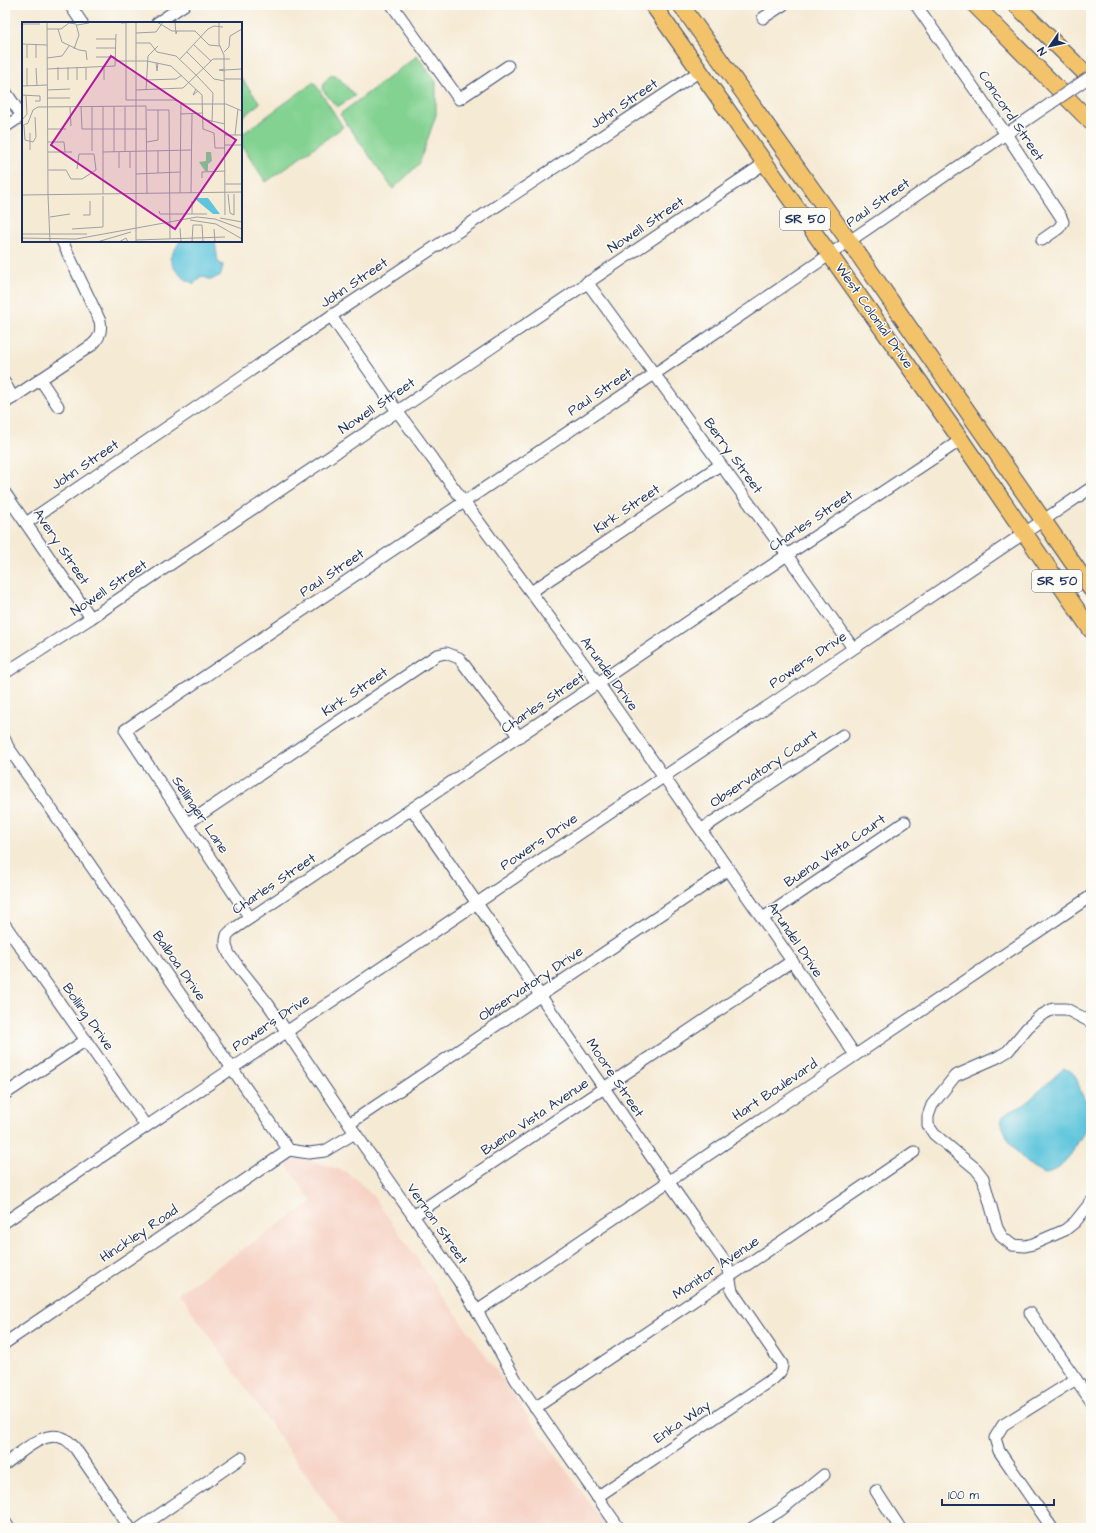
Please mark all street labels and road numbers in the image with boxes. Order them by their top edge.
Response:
street label: Concord Street [973,67,1049,165]
street label: John Street [586,74,662,134]
street label: Paul Street [842,173,914,232]
street label: Nowell Street [604,192,689,258]
road number: SR 50 [780,208,830,230]
street label: John Street [316,253,392,313]
street label: West Colonial Drive [830,259,918,373]
street label: Paul Street [564,363,637,421]
street label: Nowell Street [335,373,420,439]
street label: Berry Street [699,414,768,498]
street label: John Street [47,435,123,495]
street label: Kirk Street [590,479,664,538]
street label: Charles Street [765,485,857,556]
street label: Avery Street [28,505,94,589]
street label: Paul Street [296,544,369,602]
street label: Nowell Street [67,555,152,621]
road number: SR 50 [1032,570,1082,592]
street label: Powers Drive [765,626,851,693]
street label: Arundel Drive [575,633,643,715]
street label: Kirk Street [318,662,392,721]
street label: Charles Street [497,667,589,738]
street label: Observatory Court [706,725,822,813]
street label: Sellinger Lane [167,772,234,858]
street label: Powers Drive [496,808,582,875]
street label: Buena Vista Court [780,809,890,893]
street label: Charles Street [228,848,320,919]
street label: Arundel Drive [762,898,828,982]
street label: Balboa Drive [147,927,211,1005]
street label: Observatory Drive [475,941,588,1026]
street label: Bolling Drive [57,979,119,1055]
street label: Powers Drive [228,989,314,1056]
street label: Moore Street [581,1035,649,1122]
street label: Hart Boulevard [729,1054,821,1126]
street label: Buena Vista Avenue [477,1073,593,1161]
street label: Vernon Street [402,1179,473,1269]
street label: Hinckley Road [96,1200,182,1268]
street label: Monitor Avenue [669,1231,764,1305]
street label: Enka Way [650,1395,715,1448]

